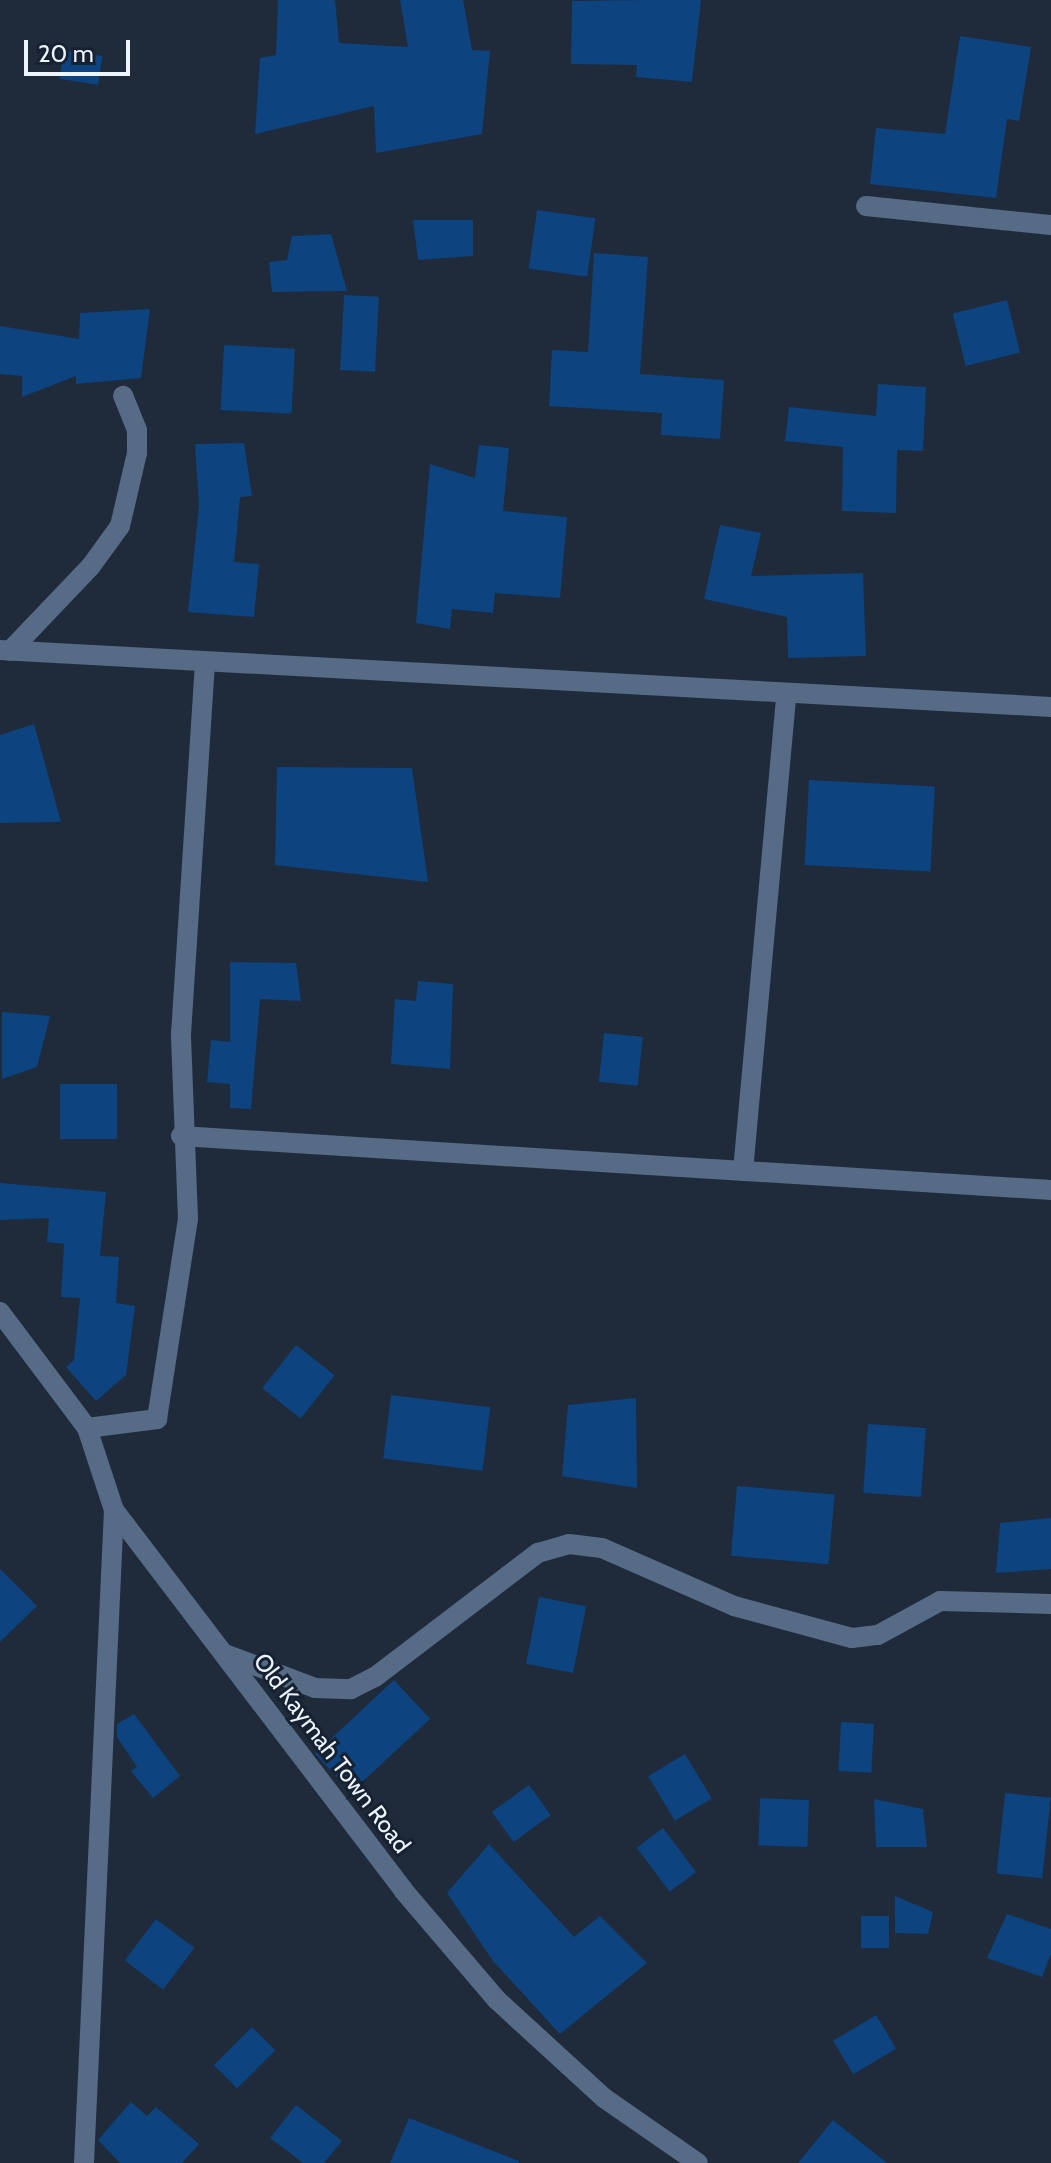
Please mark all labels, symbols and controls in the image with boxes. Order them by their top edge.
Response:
scale bar [28,24,134,74]
text: 20 m [38,39,94,68]
street label: Old Kaymah Town Road [248,1647,416,1859]

